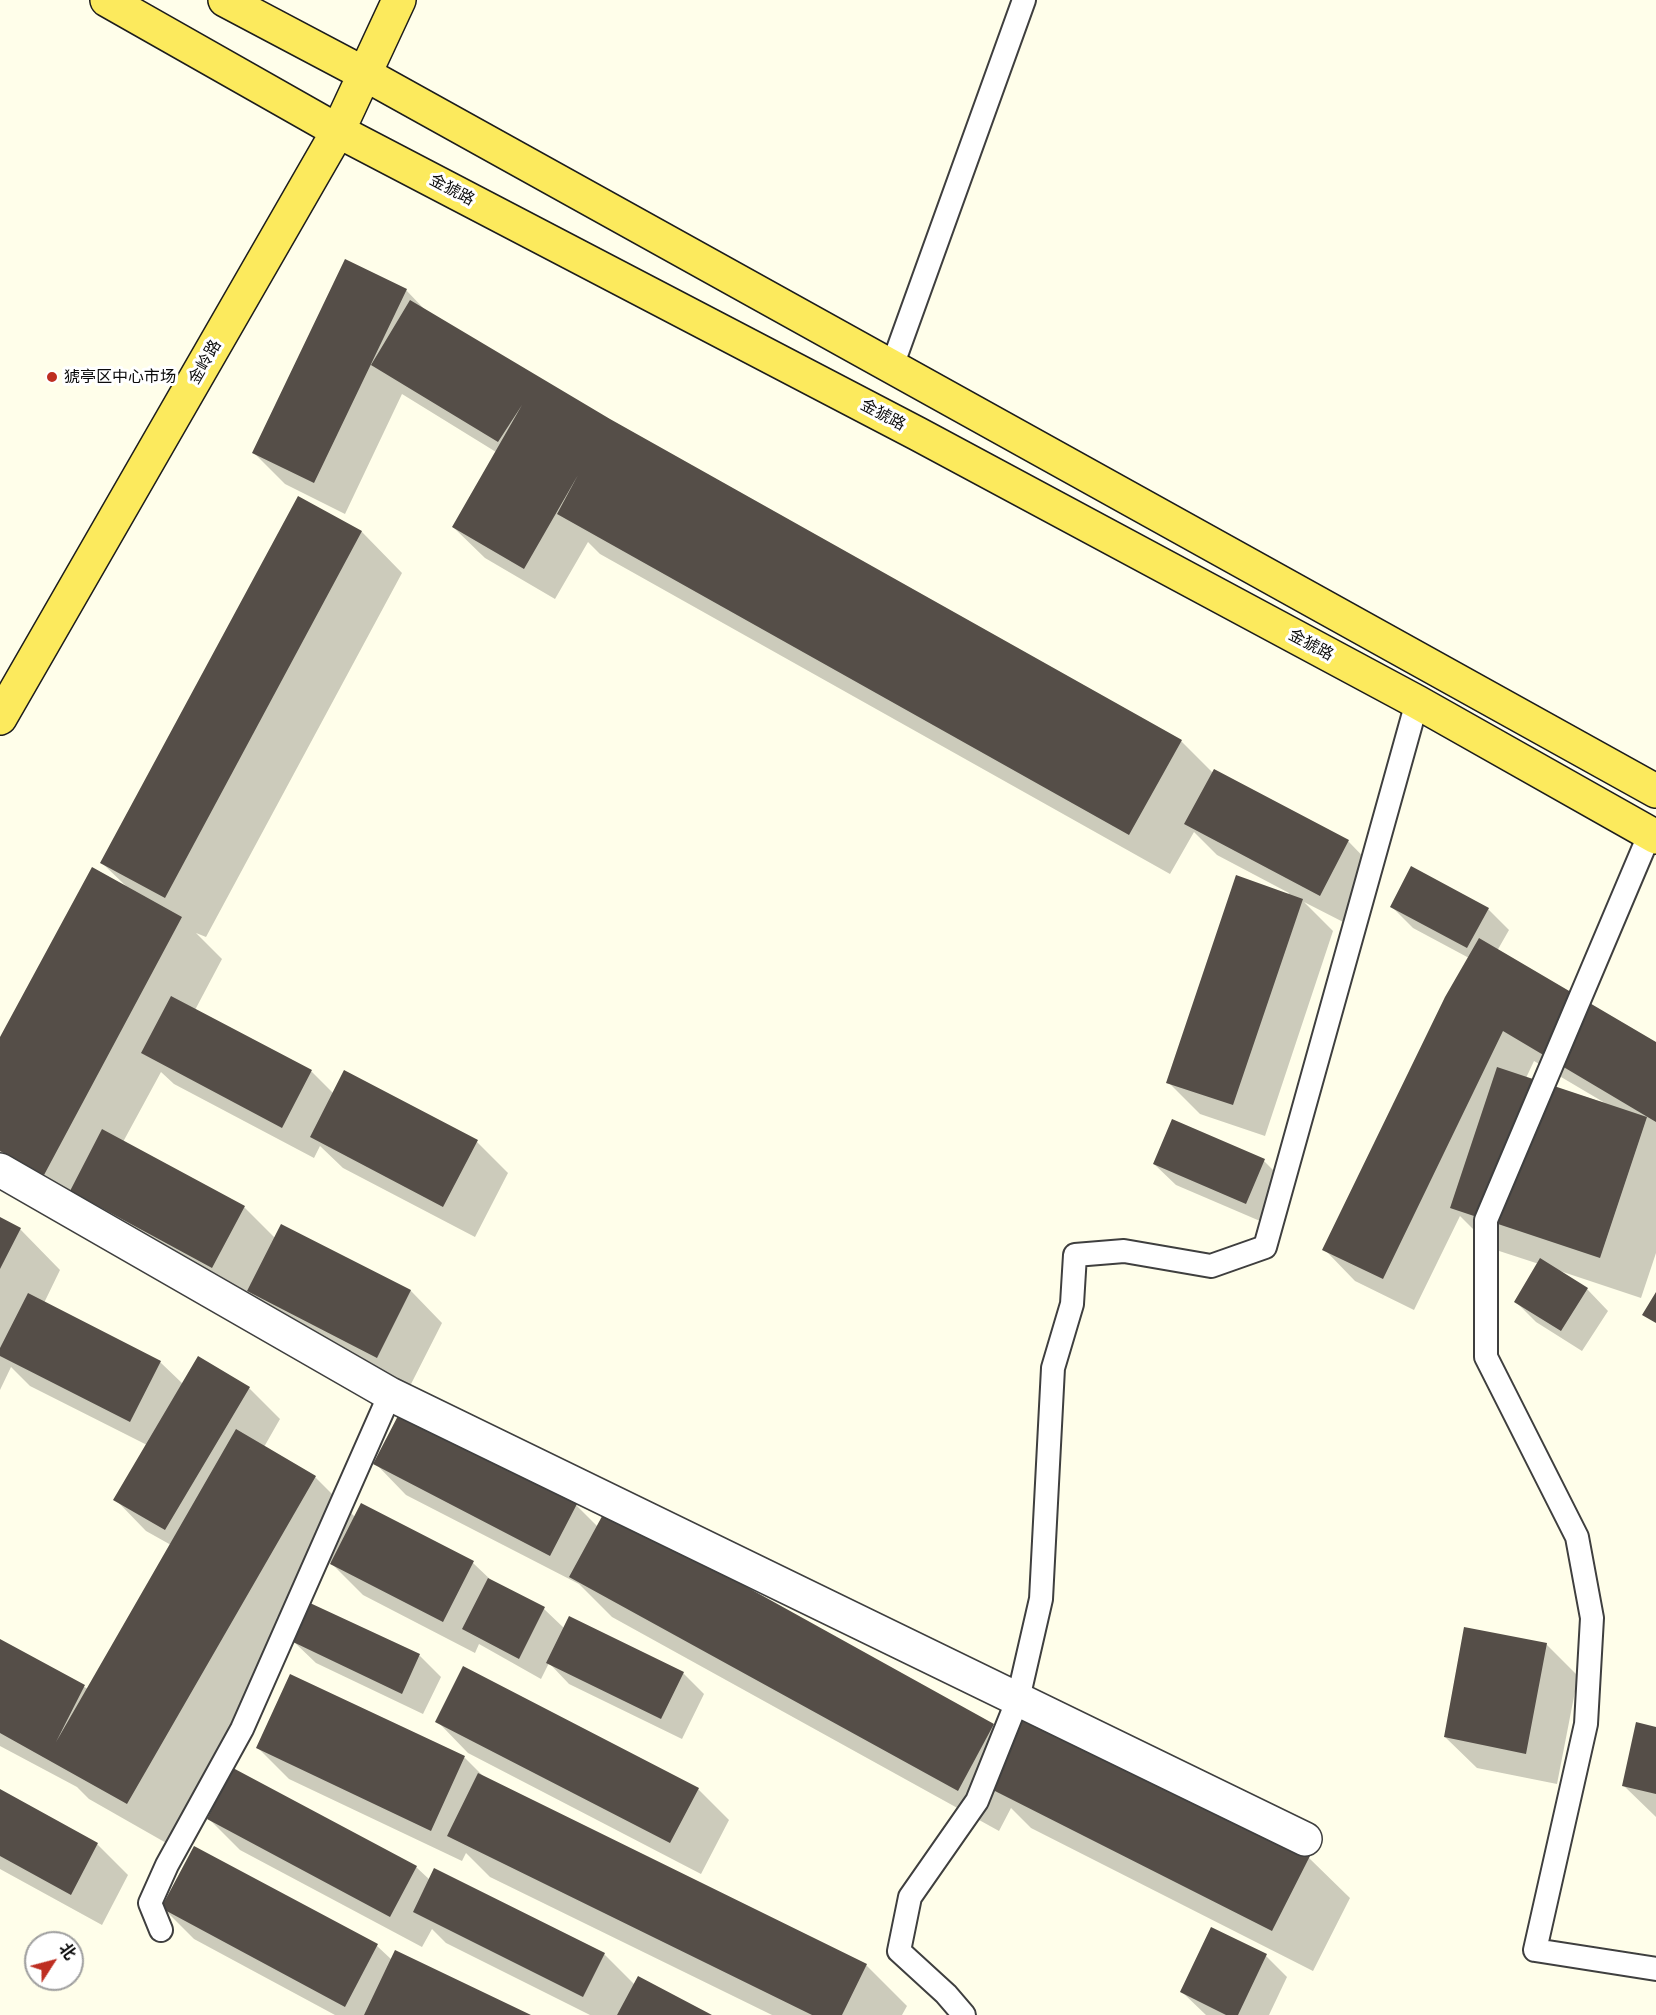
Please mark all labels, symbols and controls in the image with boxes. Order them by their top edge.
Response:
street label: 金猇路 [426,170,478,210]
street label: 金岭路 [185,336,225,388]
place label: 猇亭区中心市场 [64,367,176,387]
marker: 猇亭区中心市场 [45,370,59,384]
street label: 金猇路 [857,395,909,435]
street label: 金猇路 [1285,625,1337,665]
north arrow [24,1931,84,1991]
text: 北 [56,1940,79,1963]

